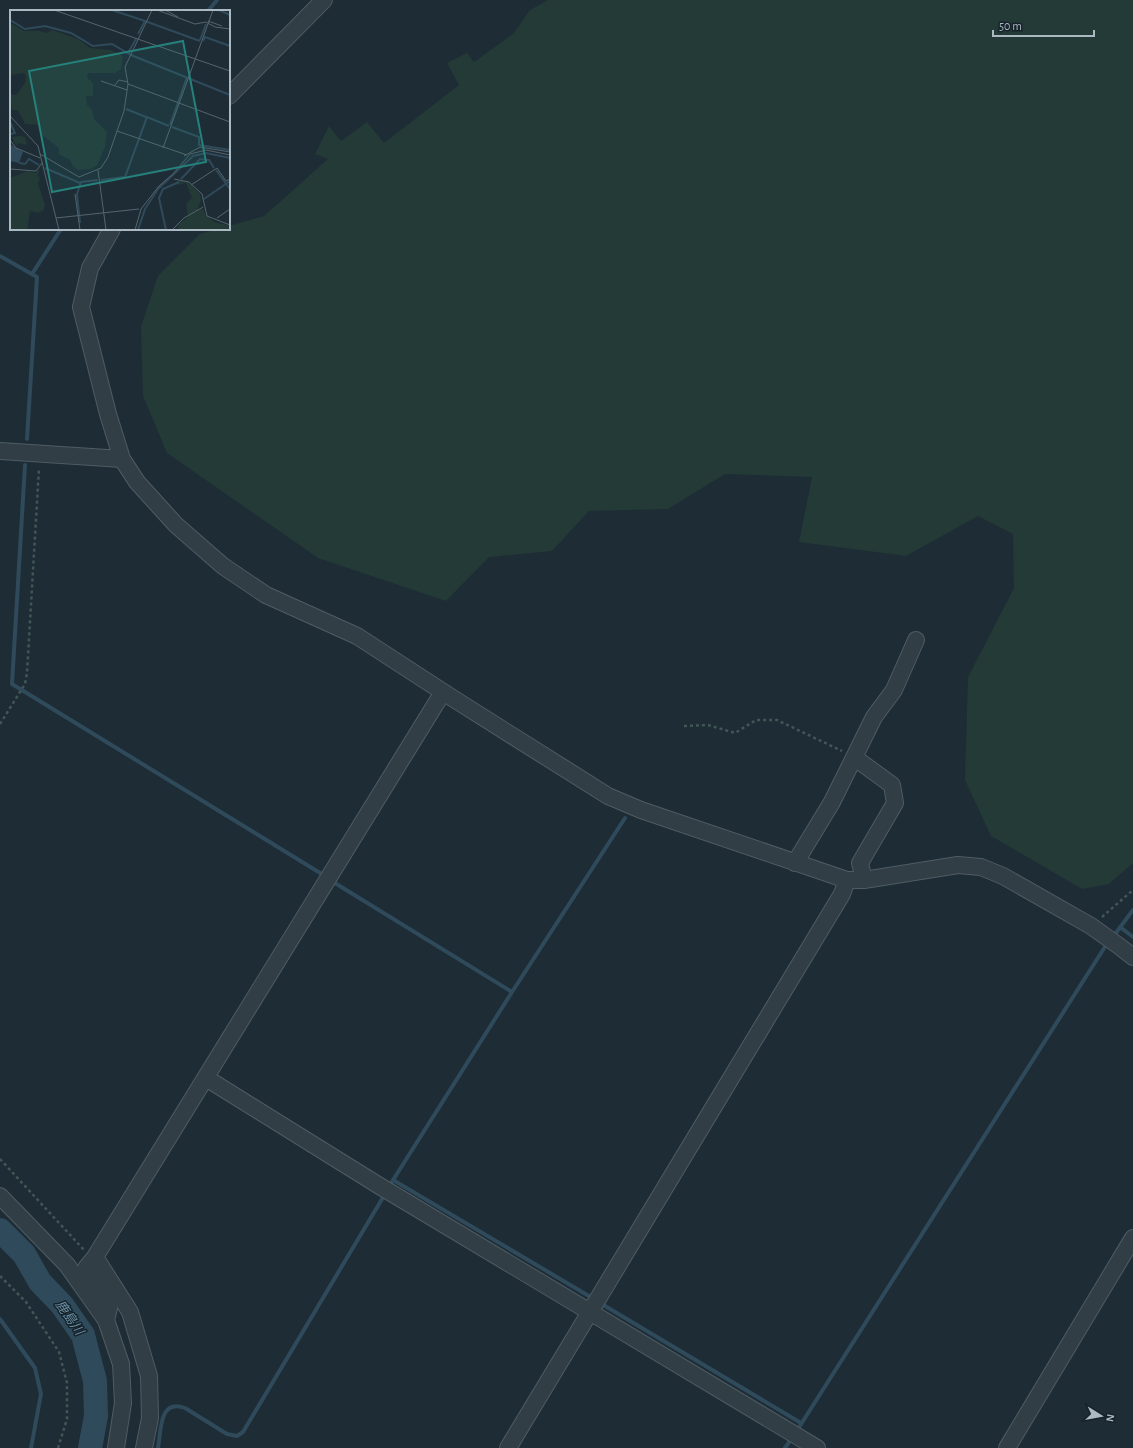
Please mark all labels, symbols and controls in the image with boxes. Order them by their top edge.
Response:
inset map [10,10,230,230]
scale bar [993,12,1094,38]
text: 50 m [999,20,1022,32]
water label: 鹿島川 [52,1298,87,1339]
north arrow [1081,1396,1121,1436]
text: N [1104,1413,1116,1423]

